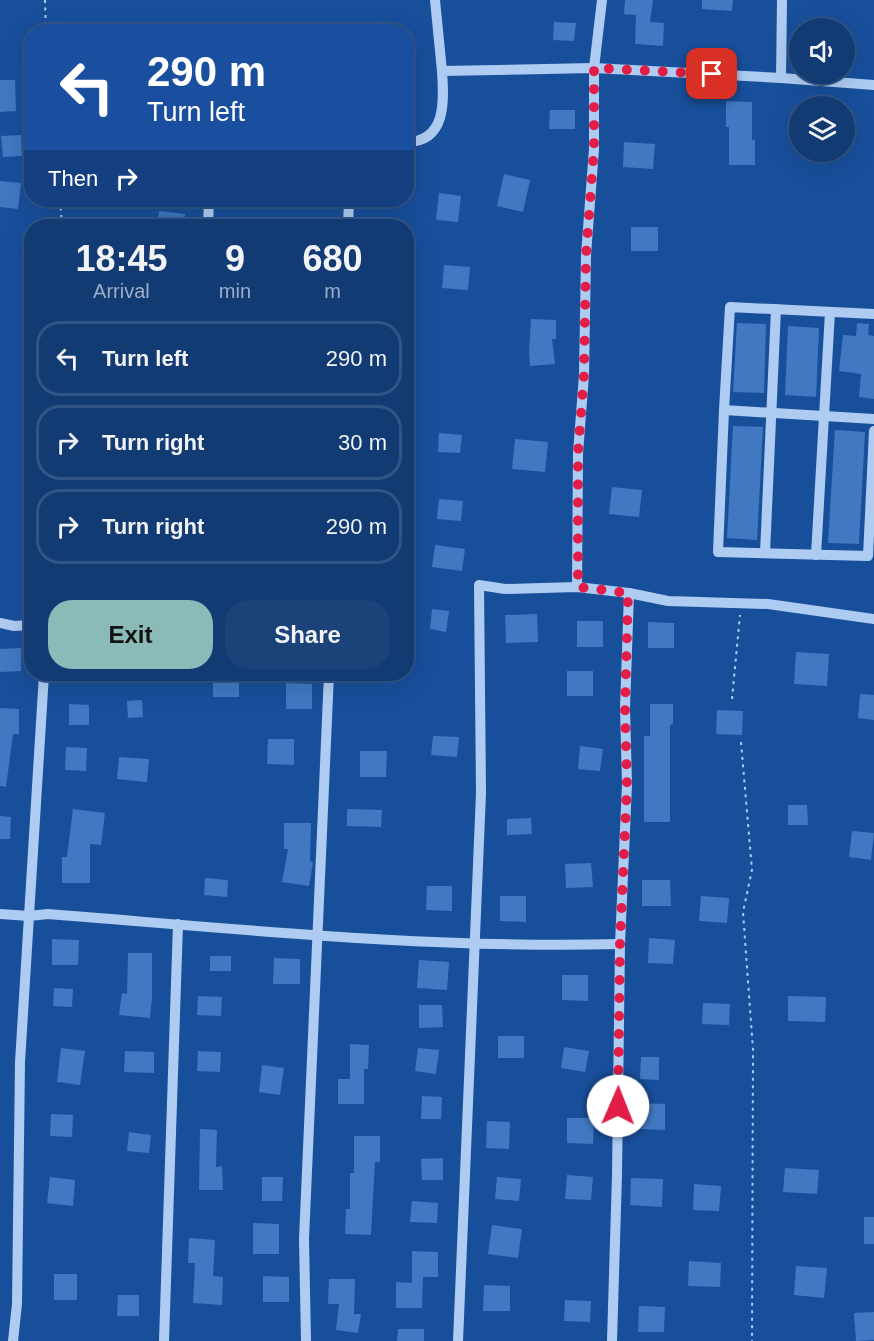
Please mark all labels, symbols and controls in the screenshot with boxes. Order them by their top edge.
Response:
map controls [789,18,855,162]
button: sound [789,18,855,84]
icon: left [48,48,126,126]
text: 290 m [147,48,266,95]
pin [686,48,737,99]
icon: arrive [695,57,728,90]
button: layers [789,96,855,162]
text: Turn left [147,97,245,127]
icon: right [110,162,143,195]
text: Then [48,166,98,191]
text: 18:45 [75,238,167,279]
text: 9 [225,238,245,279]
text: 680 [302,238,363,279]
text: Arrival [93,280,150,302]
text: min [219,280,251,302]
text: m [324,280,341,302]
icon: left [51,342,84,375]
text: Turn left [102,346,188,371]
text: 290 m [326,346,387,371]
icon: right [51,426,84,459]
text: Turn right [102,430,204,455]
text: 30 m [338,430,387,455]
icon: right [51,510,84,543]
text: Turn right [102,514,204,539]
text: 290 m [326,514,387,539]
button: Exit [48,600,213,669]
button: Share [225,600,390,669]
position arrow [586,1074,650,1138]

